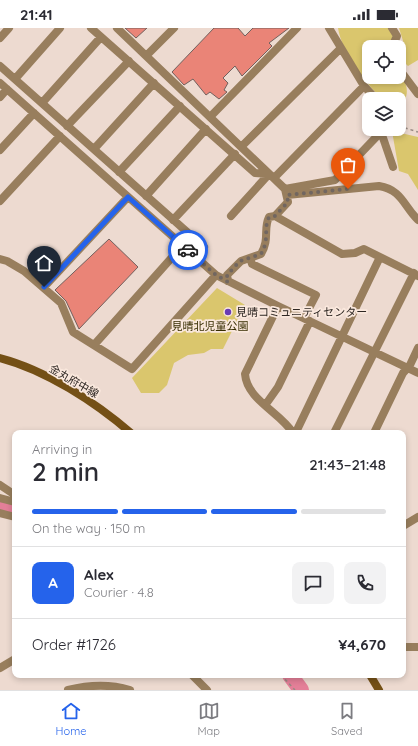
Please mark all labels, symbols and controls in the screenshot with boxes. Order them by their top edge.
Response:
text: 21:41 [20,5,53,24]
map controls [362,40,406,136]
button: locate [362,40,406,84]
button: layers [362,92,406,136]
pin [331,148,365,189]
icon: bag [337,154,359,176]
courier [168,230,208,270]
icon: car [177,239,199,261]
pin [27,246,61,287]
icon: home [33,252,55,274]
place label: 見晴コミュニティセンター [236,305,367,319]
marker: 見晴コミュニティセンター [223,307,233,317]
park label: 見晴北児童公園 [172,319,249,333]
street label: 金丸府中線 [47,361,101,401]
text: Arriving in [32,441,92,457]
text: 2 min [32,455,99,488]
text: 21:43–21:48 [309,455,386,474]
text: On the way · 150 m [32,520,145,536]
button: chat [292,562,334,604]
button: phone [344,562,386,604]
text: Alex [84,565,114,584]
text: A [48,573,58,592]
text: Courier · 4.8 [84,584,154,600]
text: Order #1726 [32,635,116,654]
text: ¥4,670 [338,635,386,654]
tab: Home [56,700,86,738]
tab: Map [198,700,220,738]
tab: Saved [331,700,362,738]

